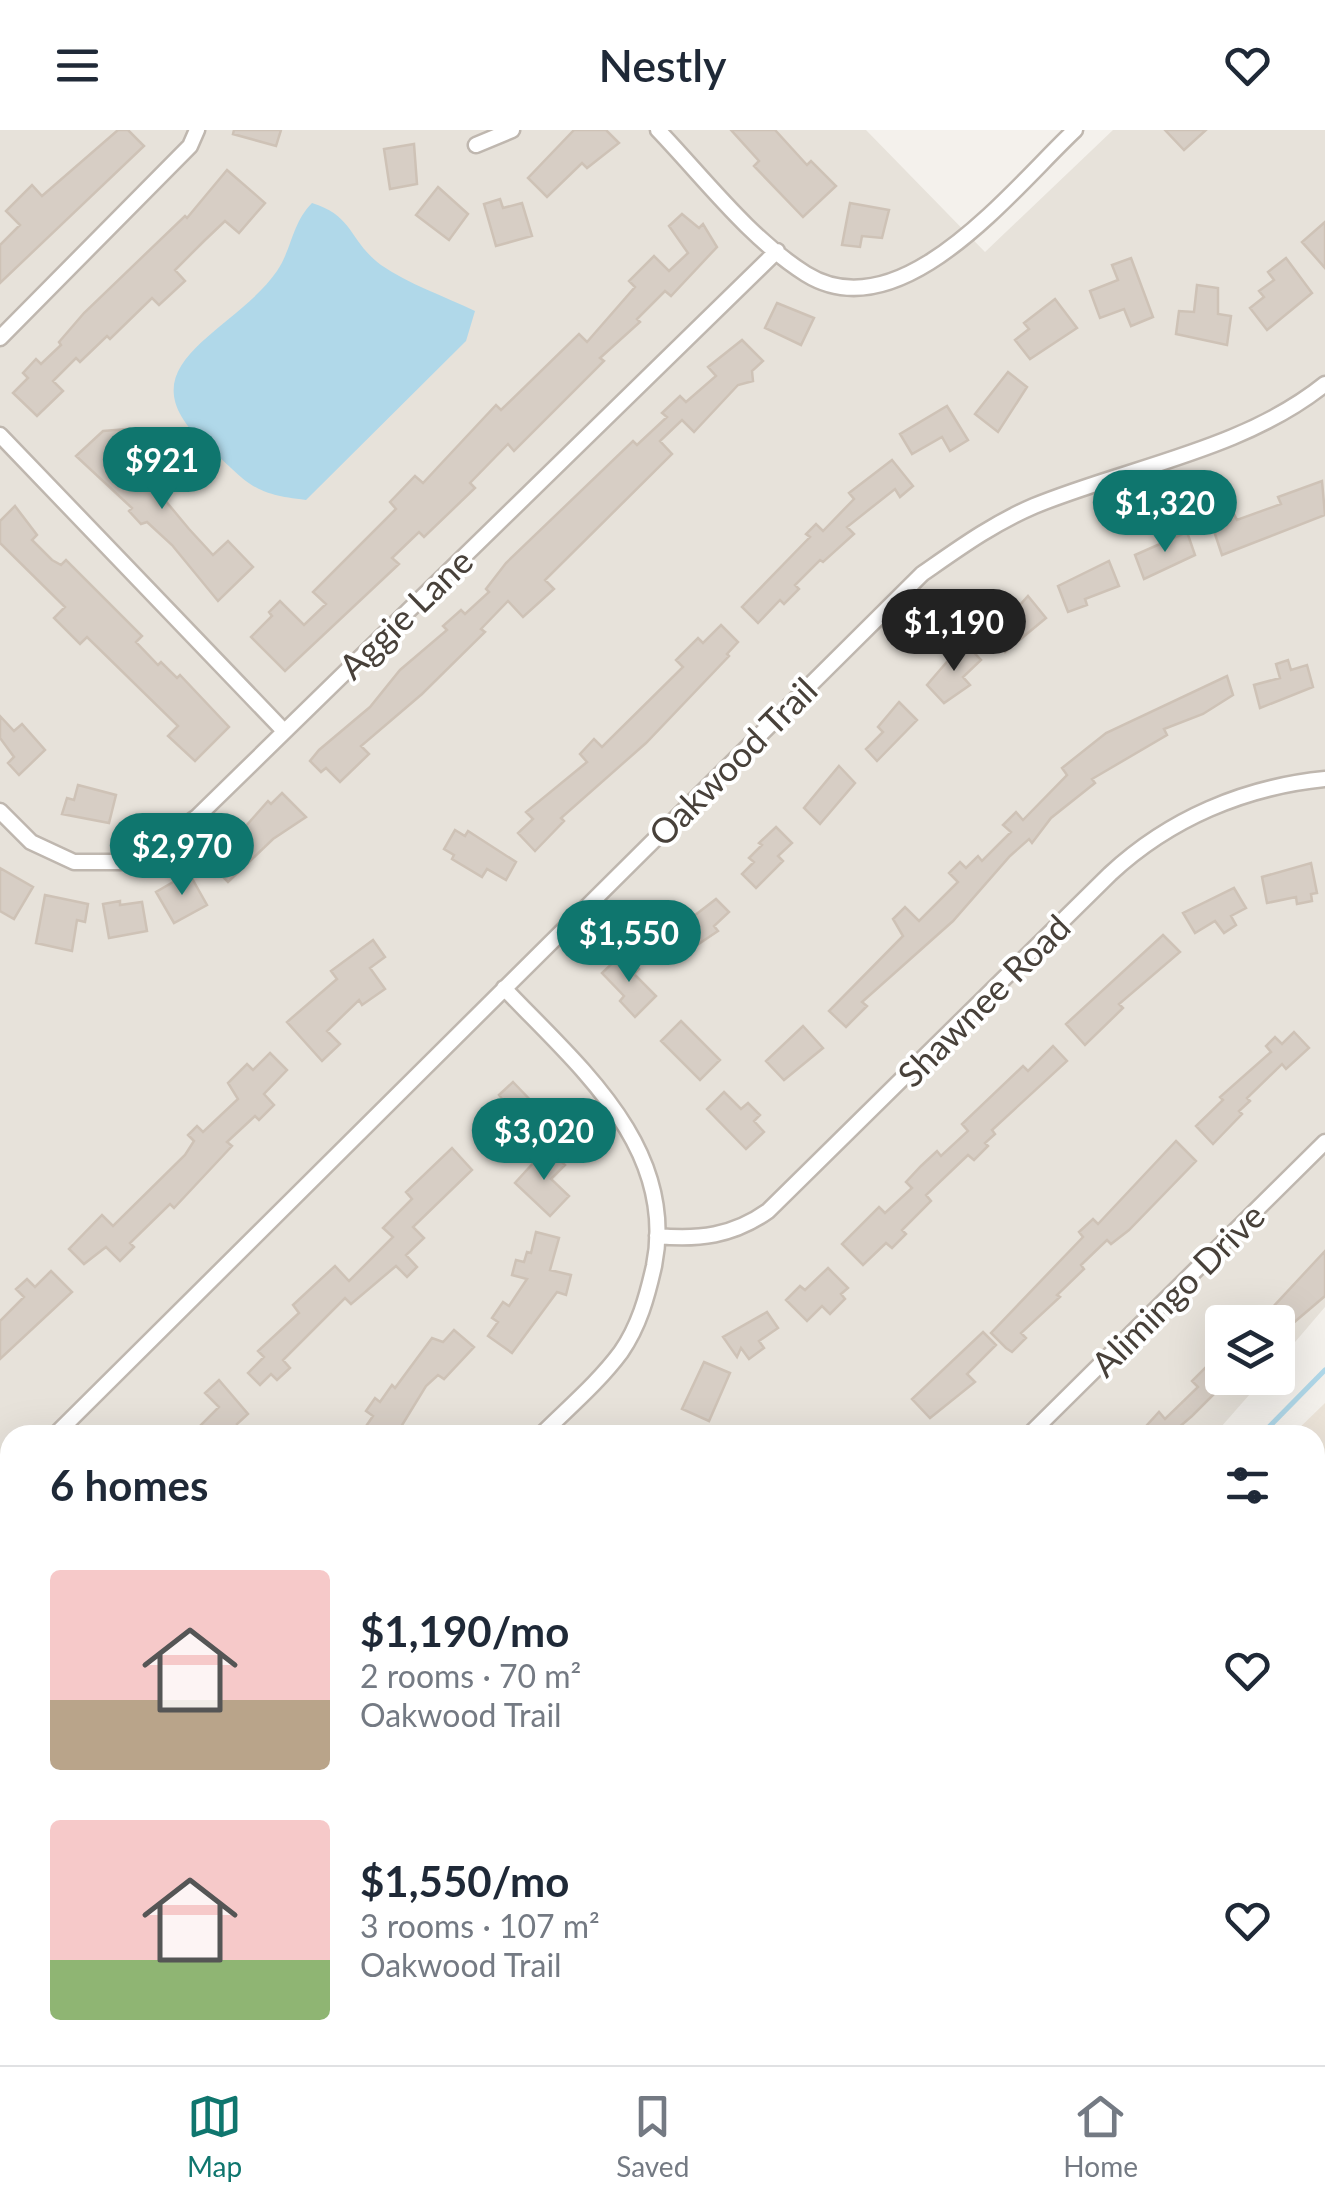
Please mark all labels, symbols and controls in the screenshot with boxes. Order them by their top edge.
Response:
icon: menu [50,38,105,93]
text: Nestly [598,38,727,92]
icon: heart [1220,38,1275,93]
pin: $921 [103,427,221,512]
text: $921 [125,440,199,479]
pin: $1,320 [1084,470,1246,555]
text: $1,320 [1115,483,1215,522]
street label: Aggie Lane [330,539,480,687]
pin: $1,190 [873,589,1035,674]
text: $1,190 [904,602,1004,641]
street label: Oakwood Trail [639,668,825,854]
pin: $2,970 [101,813,263,898]
text: $2,970 [132,826,232,865]
pin: $1,550 [548,900,710,985]
street label: Shawnee Road [888,905,1078,1095]
text: $1,550 [579,913,679,952]
pin: $3,020 [463,1098,625,1183]
text: $3,020 [494,1111,594,1150]
street label: Alimingo Drive [1082,1194,1272,1384]
map controls [1205,1305,1295,1395]
button: layers [1205,1305,1295,1395]
icon: filters [1220,1458,1275,1513]
text: 6 homes [50,1460,208,1510]
text: $1,190/mo [360,1606,569,1656]
icon: home [130,1610,250,1730]
icon: heart [1220,1643,1275,1698]
text: 2 rooms · 70 m² [360,1656,581,1695]
text: Oakwood Trail [360,1695,562,1734]
text: $1,550/mo [360,1856,569,1906]
icon: home [130,1860,250,1980]
icon: heart [1220,1893,1275,1948]
text: 3 rooms · 107 m² [360,1906,600,1945]
text: Oakwood Trail [360,1945,562,1984]
tab: Map [187,2089,242,2183]
tab: Saved [616,2089,689,2183]
tab: Home [1063,2089,1138,2183]

